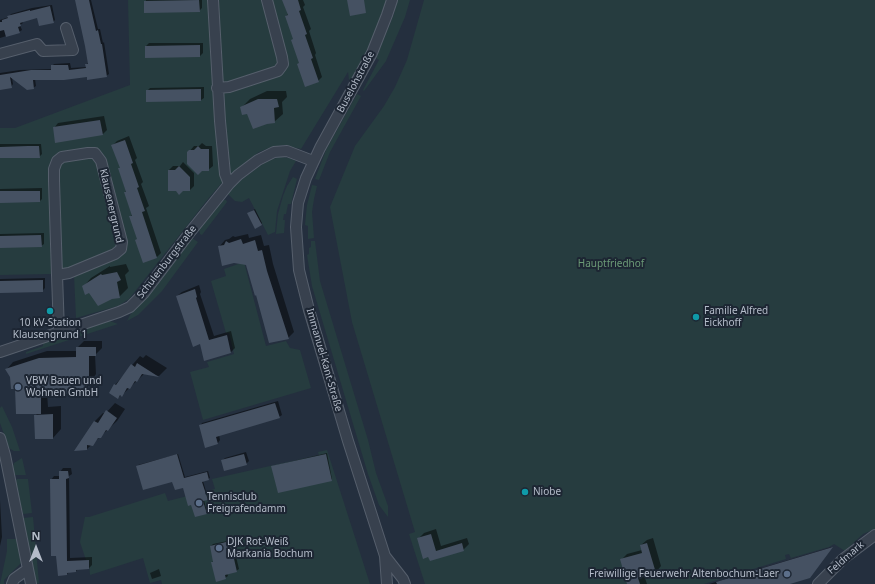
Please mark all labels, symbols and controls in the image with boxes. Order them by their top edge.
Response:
street label: Buselohstraße [335,49,377,115]
street label: Klausenergrund [97,168,125,244]
street label: Schulenburgstraße [135,223,199,301]
park label: Hauptfriedhof [578,258,644,270]
place label: Familie Alfred Eickhoff [704,305,768,328]
marker: 10 kV-Station Klausengrund 1 [45,306,55,316]
street label: Immanuel-Kant-Straße [303,307,345,413]
marker: Familie Alfred Eickhoff [691,312,701,322]
place label: 10 kV-Station Klausengrund 1 [13,317,87,340]
place label: VBW Bauen und Wohnen GmbH [26,375,102,398]
marker: VBW Bauen und Wohnen GmbH [13,382,23,392]
place label: Niobe [533,486,561,498]
marker: Niobe [520,487,530,497]
place label: Tennisclub Freigrafendamm [207,491,286,514]
marker: Tennisclub Freigrafendamm [194,498,204,508]
north arrow [16,528,56,568]
text: N [32,528,40,543]
place label: DJK Rot-Weiß Markania Bochum [227,536,313,560]
street label: Feldmark [825,539,867,577]
marker: DJK Rot-Weiß Markania Bochum [214,543,224,553]
place label: Freiwillige Feuerwehr Altenbochum-Laer [589,568,779,580]
marker: Freiwillige Feuerwehr Altenbochum-Laer [782,569,792,579]

